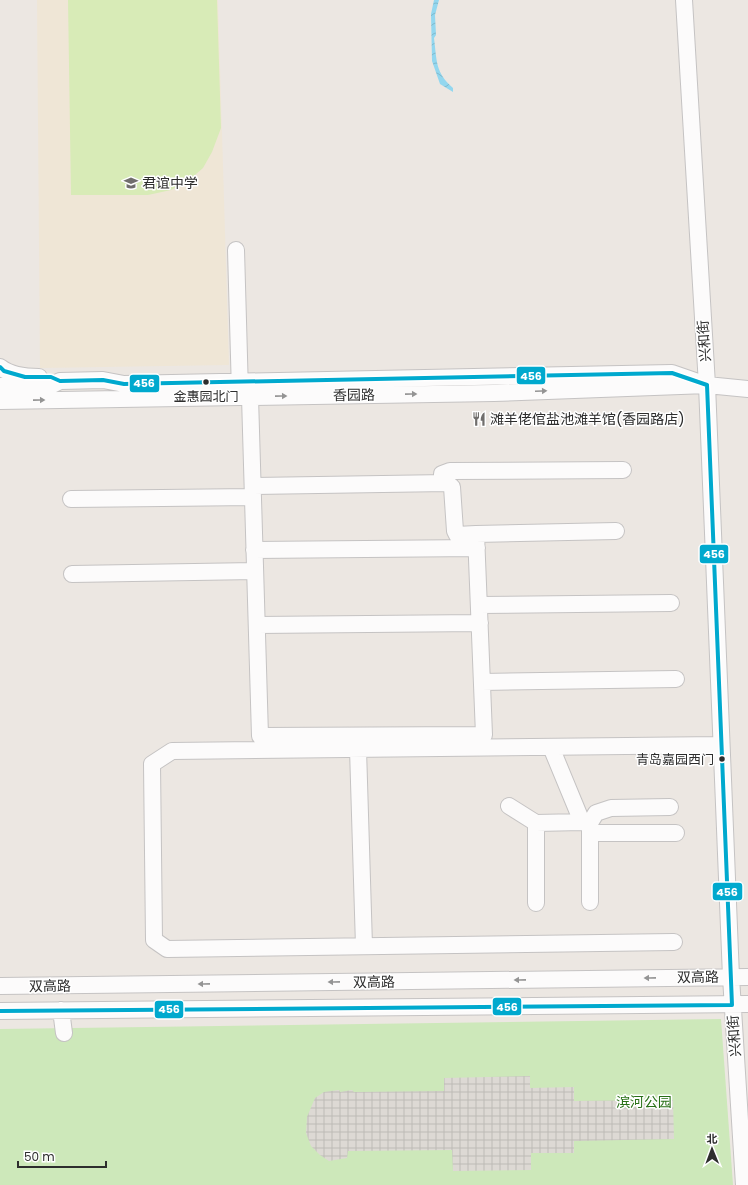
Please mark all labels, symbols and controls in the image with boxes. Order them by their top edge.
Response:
place label: 君谊中学 [142,173,198,193]
school or university icon: 君谊中学 [123,175,139,191]
street label: 兴和街 [693,319,715,363]
line badge: 456 [516,366,546,385]
text: 456 [520,368,542,384]
line badge: 456 [129,374,160,393]
text: 456 [133,375,155,391]
marker: 金惠园北门 [201,377,211,387]
street label: 香园路 [333,385,375,405]
place label: 金惠园北门 [173,387,239,406]
one-way arrow [535,388,548,394]
one-way arrow [405,391,418,397]
one-way arrow [275,393,287,400]
one-way arrow [33,397,45,404]
place label: 滩羊佬倌盐池滩羊馆(香园路店) [490,409,685,429]
restaurant icon: 滩羊佬倌盐池滩羊馆(香园路店) [471,411,487,427]
line badge: 456 [699,544,729,564]
text: 456 [703,546,725,562]
place label: 青岛嘉园西门 [636,750,714,769]
marker: 青岛嘉园西门 [717,754,727,764]
line badge: 456 [712,882,743,901]
text: 456 [716,884,738,900]
street label: 双高路 [677,967,719,987]
street label: 双高路 [353,972,395,992]
one-way arrow [643,975,656,981]
street label: 双高路 [29,976,71,996]
one-way arrow [513,977,526,983]
one-way arrow [327,979,340,985]
one-way arrow [197,981,210,987]
line badge: 456 [492,997,522,1016]
text: 456 [496,999,518,1015]
line badge: 456 [154,1000,184,1019]
text: 456 [158,1001,180,1017]
street label: 兴和街 [723,1014,745,1058]
park label: 滨河公园 [616,1092,672,1112]
north arrow [692,1129,732,1169]
text: 北 [706,1131,717,1147]
scale bar [18,1143,106,1169]
text: 50 m [24,1148,55,1165]

